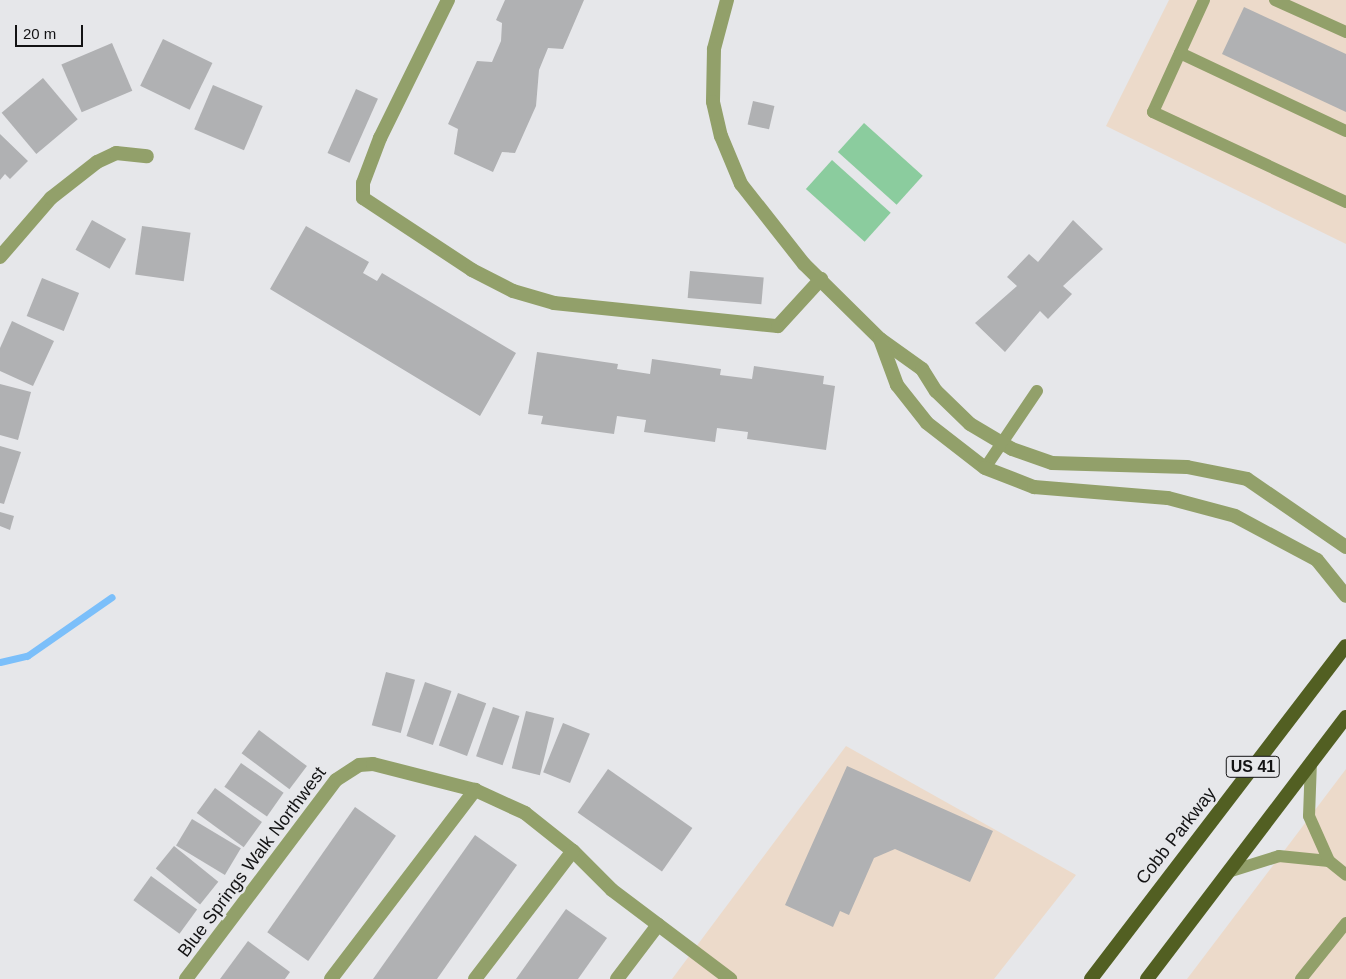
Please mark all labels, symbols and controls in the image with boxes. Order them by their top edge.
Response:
scale bar [18,15,85,47]
text: 20 m [23,25,56,42]
road number: US 41 [1226,754,1280,780]
street label: Blue Springs Walk Northwest [173,763,331,961]
street label: Cobb Parkway [1131,783,1221,889]

